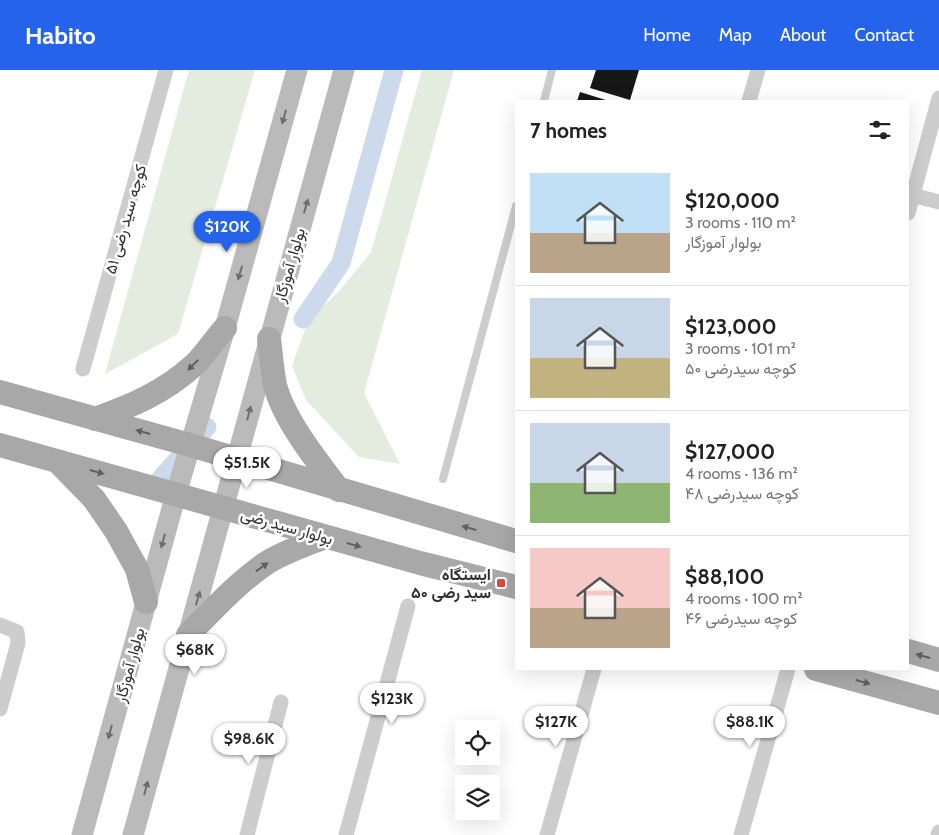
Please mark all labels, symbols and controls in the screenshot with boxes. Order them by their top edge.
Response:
text: Habito [25,21,96,50]
text: Home [643,24,691,46]
text: Map [719,24,752,46]
text: About [780,24,826,46]
text: Contact [854,24,914,46]
one-way arrow [279,110,287,125]
icon: filters [866,116,894,144]
text: 7 homes [530,118,607,143]
street label: کوچه سید رضی ۵۱ [101,162,152,277]
text: $120,000 [685,188,780,213]
icon: home [570,193,630,253]
one-way arrow [302,198,310,213]
pin: $120K [192,210,262,253]
text: 3 rooms · 110 m² [685,213,796,232]
text: $120K [205,217,249,236]
street label: بولوار آموزگار [270,226,310,306]
text: بولوار آموزگار [685,233,761,252]
one-way arrow [236,266,244,281]
text: $123,000 [685,314,777,339]
icon: home [570,318,630,378]
text: 3 rooms · 101 m² [685,339,796,358]
one-way arrow [187,359,199,371]
text: کوچه سیدرضی ۵۰ [685,359,797,378]
one-way arrow [245,405,253,420]
one-way arrow [136,428,151,436]
text: $127,000 [685,439,775,464]
icon: home [570,443,630,503]
pin: $51.5K [206,446,288,489]
text: $51.5K [224,453,270,472]
text: 4 rooms · 136 m² [685,464,798,483]
one-way arrow [90,469,105,477]
text: کوچه سیدرضی ۴۸ [685,484,799,503]
street label: بولوار سید رضی [238,504,335,550]
one-way arrow [462,524,477,532]
one-way arrow [159,534,167,549]
one-way arrow [347,541,362,549]
one-way arrow [255,562,269,572]
text: $88,100 [685,564,764,589]
place label: ایستگاه سید رضی ۵۰ [411,565,491,603]
icon: home [570,568,630,628]
marker: ایستگاه سید رضی ۵۰ [495,577,507,589]
text: 4 rooms · 100 m² [685,589,802,608]
one-way arrow [194,590,202,605]
text: کوچه سیدرضی ۴۶ [685,609,797,628]
street label: بولوار آموزگار [110,626,150,706]
pin: $68K [165,634,225,676]
text: $68K [176,640,214,659]
one-way arrow [916,651,931,659]
one-way arrow [855,678,870,686]
pin: $123K [357,682,427,725]
text: $123K [371,689,413,708]
pin: $127K [521,706,591,748]
pin: $88.1K [709,706,791,748]
text: $127K [535,712,577,731]
text: $88.1K [726,712,774,731]
map controls [455,720,500,820]
button: locate [455,720,500,765]
pin: $98.6K [208,722,290,765]
one-way arrow [106,724,114,739]
text: $98.6K [224,729,274,748]
button: layers [455,775,500,820]
one-way arrow [142,780,150,795]

